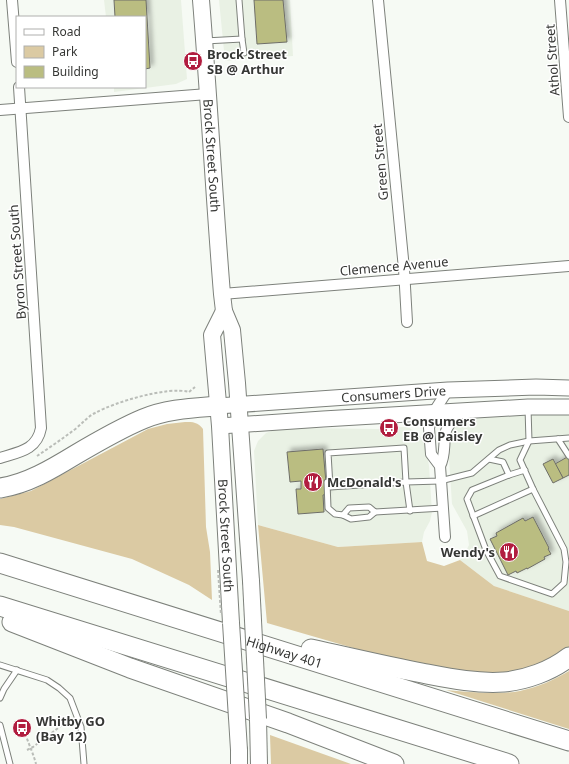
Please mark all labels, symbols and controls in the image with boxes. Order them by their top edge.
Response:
legend [16,16,146,88]
text: Road [52,23,81,40]
street label: Athol Street [540,23,563,97]
text: Park [52,43,78,60]
place label: Brock Street SB @ Arthur [207,45,287,78]
bus stop icon: Brock Street SB @ Arthur [182,50,204,72]
text: Building [52,63,99,80]
street label: Brock Street South [199,98,225,213]
street label: Green Street [368,123,392,201]
street label: Byron Street South [4,204,30,320]
street label: Clemence Avenue [339,252,449,280]
street label: Consumers Drive [341,381,447,406]
place label: Consumers EB @ Paisley [403,412,483,445]
bus stop icon: Consumers EB @ Paisley [378,417,400,439]
restaurant icon: McDonald's [302,471,324,493]
place label: McDonald's [327,473,402,491]
street label: Brock Street South [214,478,238,593]
restaurant icon: Wendy's [498,541,520,563]
place label: Wendy's [441,543,495,561]
street label: Highway 401 [244,632,325,672]
place label: Whitby GO (Bay 12) [36,712,105,745]
bus stop icon: Whitby GO (Bay 12) [11,717,33,739]

